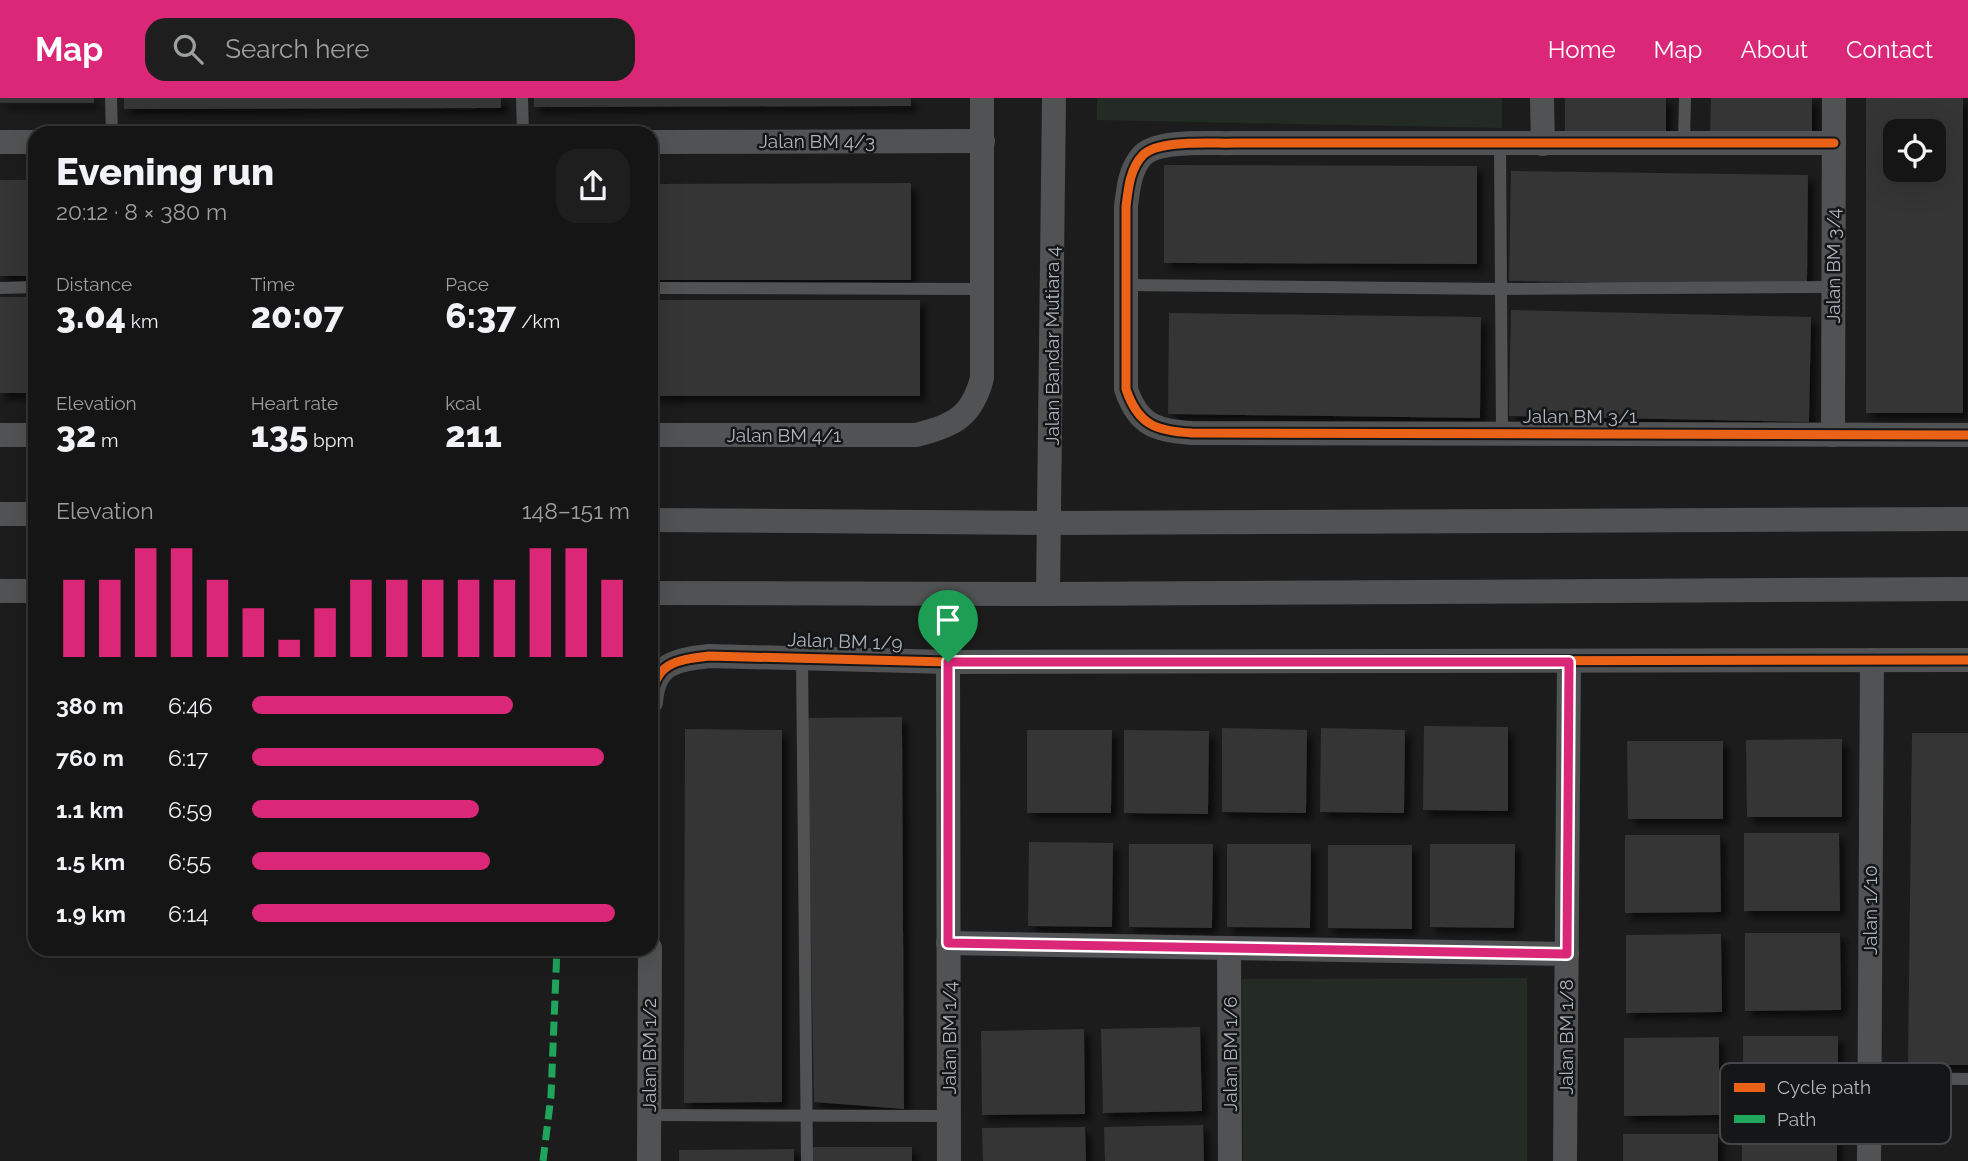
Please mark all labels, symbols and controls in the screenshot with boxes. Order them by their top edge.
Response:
search box [145,18,635,81]
text: Map [35,30,103,69]
icon: search [169,30,207,68]
text: Search here [225,34,370,64]
text: Home [1548,35,1616,64]
text: Map [1654,35,1702,64]
text: About [1740,35,1808,64]
text: Contact [1846,35,1933,64]
map controls [1883,119,1946,182]
button: locate [1883,119,1946,182]
street label: Jalan BM 4/3 [759,130,875,152]
text: Evening run [56,149,274,194]
button: share [556,149,630,223]
text: 20:12 · 8 × 380 m [56,198,227,225]
street label: Jalan BM 3/4 [1822,208,1844,324]
street label: Jalan Bandar Mutiara 4 [1041,246,1063,446]
text: Distance [56,273,132,295]
text: Time [251,273,295,295]
text: Pace [445,273,489,295]
text: 3.04 [56,295,126,336]
text: 20:07 [251,295,344,336]
text: 6:37 [445,295,516,336]
text: km [126,310,158,332]
text: /km [516,310,560,332]
text: Elevation [56,392,137,414]
text: Heart rate [251,392,338,414]
text: kcal [445,392,481,414]
street label: Jalan BM 3/1 [1523,405,1637,427]
text: 32 [56,414,96,455]
text: 135 [251,414,308,455]
text: 211 [445,414,502,455]
street label: Jalan BM 4/1 [727,424,841,446]
text: m [96,429,119,451]
text: bpm [308,429,354,451]
text: Elevation [56,497,154,524]
text: 148–151 m [522,497,630,524]
pin [918,590,978,662]
icon: arrive [929,601,967,639]
street label: Jalan BM 1/9 [787,628,903,654]
text: 380 m [56,692,124,719]
text: 6:46 [168,692,213,719]
text: 760 m [56,744,124,771]
text: 6:17 [168,744,208,771]
text: 1.1 km [56,796,124,823]
text: 6:59 [168,796,212,823]
text: 1.5 km [56,848,125,875]
text: 6:55 [168,848,211,875]
street label: Jalan 1/10 [1859,865,1881,955]
text: 1.9 km [56,900,126,927]
text: 6:14 [168,900,209,927]
street label: Jalan BM 1/8 [1555,979,1577,1095]
street label: Jalan BM 1/4 [938,981,960,1095]
street label: Jalan BM 1/6 [1219,996,1241,1112]
street label: Jalan BM 1/2 [638,998,660,1112]
legend [1720,1063,1951,1144]
text: Cycle path [1777,1076,1871,1098]
text: Path [1777,1108,1816,1130]

